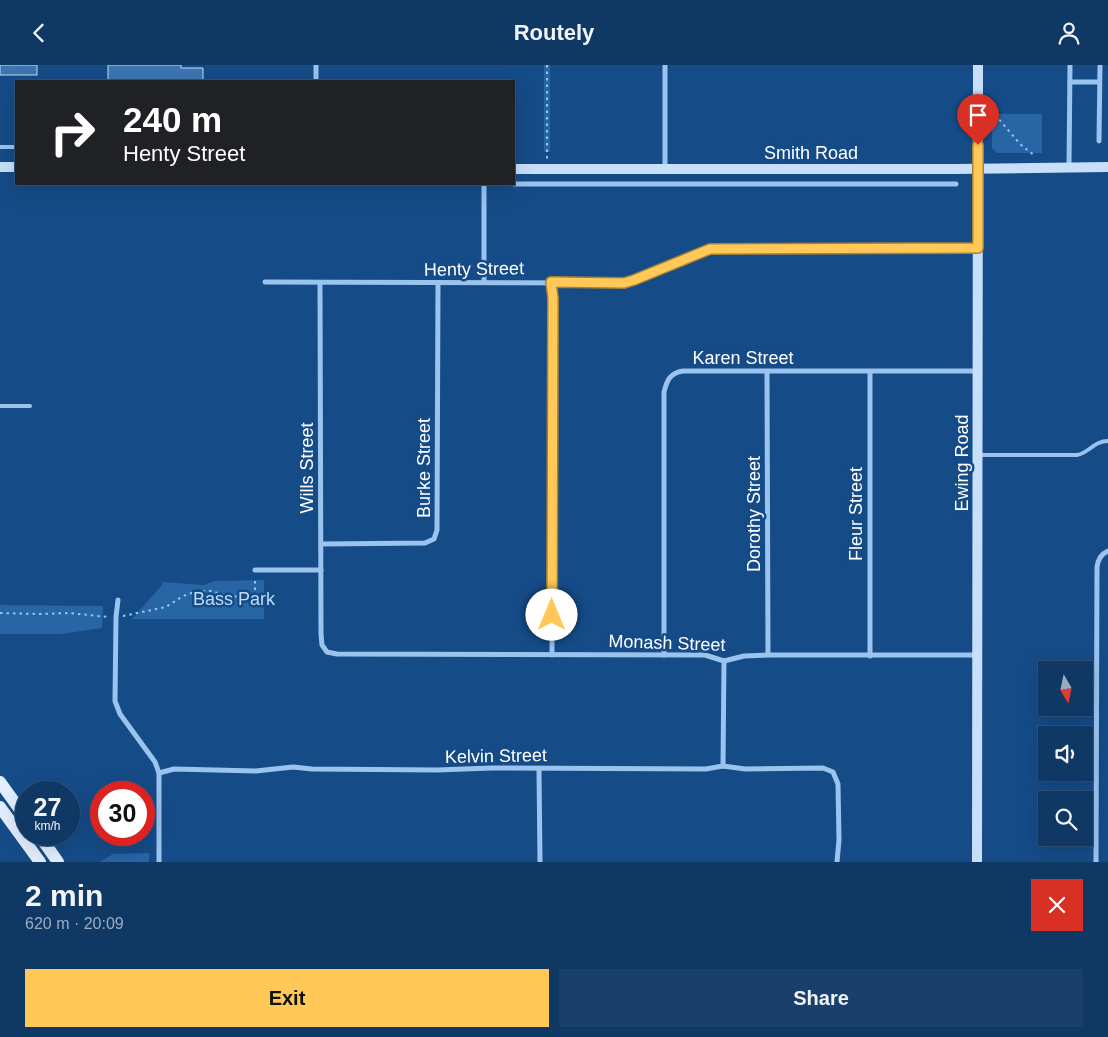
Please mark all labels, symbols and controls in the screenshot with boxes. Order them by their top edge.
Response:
icon: back [25,19,53,47]
icon: person [1055,19,1083,47]
text: Routely [514,20,594,45]
pin [957,94,999,145]
icon: right [40,100,105,165]
text: 240 m [123,100,222,139]
icon: arrive [964,101,992,129]
text: Henty Street [123,141,245,166]
street label: Smith Road [764,143,858,163]
street label: Henty Street [424,258,524,280]
street label: Karen Street [692,348,794,368]
street label: Ewing Road [952,414,972,512]
street label: Burke Street [414,418,434,518]
street label: Wills Street [297,422,317,514]
street label: Dorothy Street [744,456,764,572]
street label: Fleur Street [846,467,866,561]
position arrow [525,588,577,640]
park label: Bass Park [193,589,276,609]
street label: Monash Street [608,631,726,655]
north arrow [1038,661,1092,716]
map controls [1038,661,1093,846]
button: sound [1038,726,1093,781]
street label: Kelvin Street [445,745,547,767]
speed limit sign: 30 [90,781,155,846]
button: search [1038,791,1093,846]
text: 27 [34,793,61,821]
text: km/h [34,819,61,833]
text: 2 min [25,879,103,912]
button: close [1031,879,1083,931]
text: 620 m · 20:09 [25,915,124,932]
button: Exit [25,969,549,1027]
button: Share [559,969,1083,1027]

